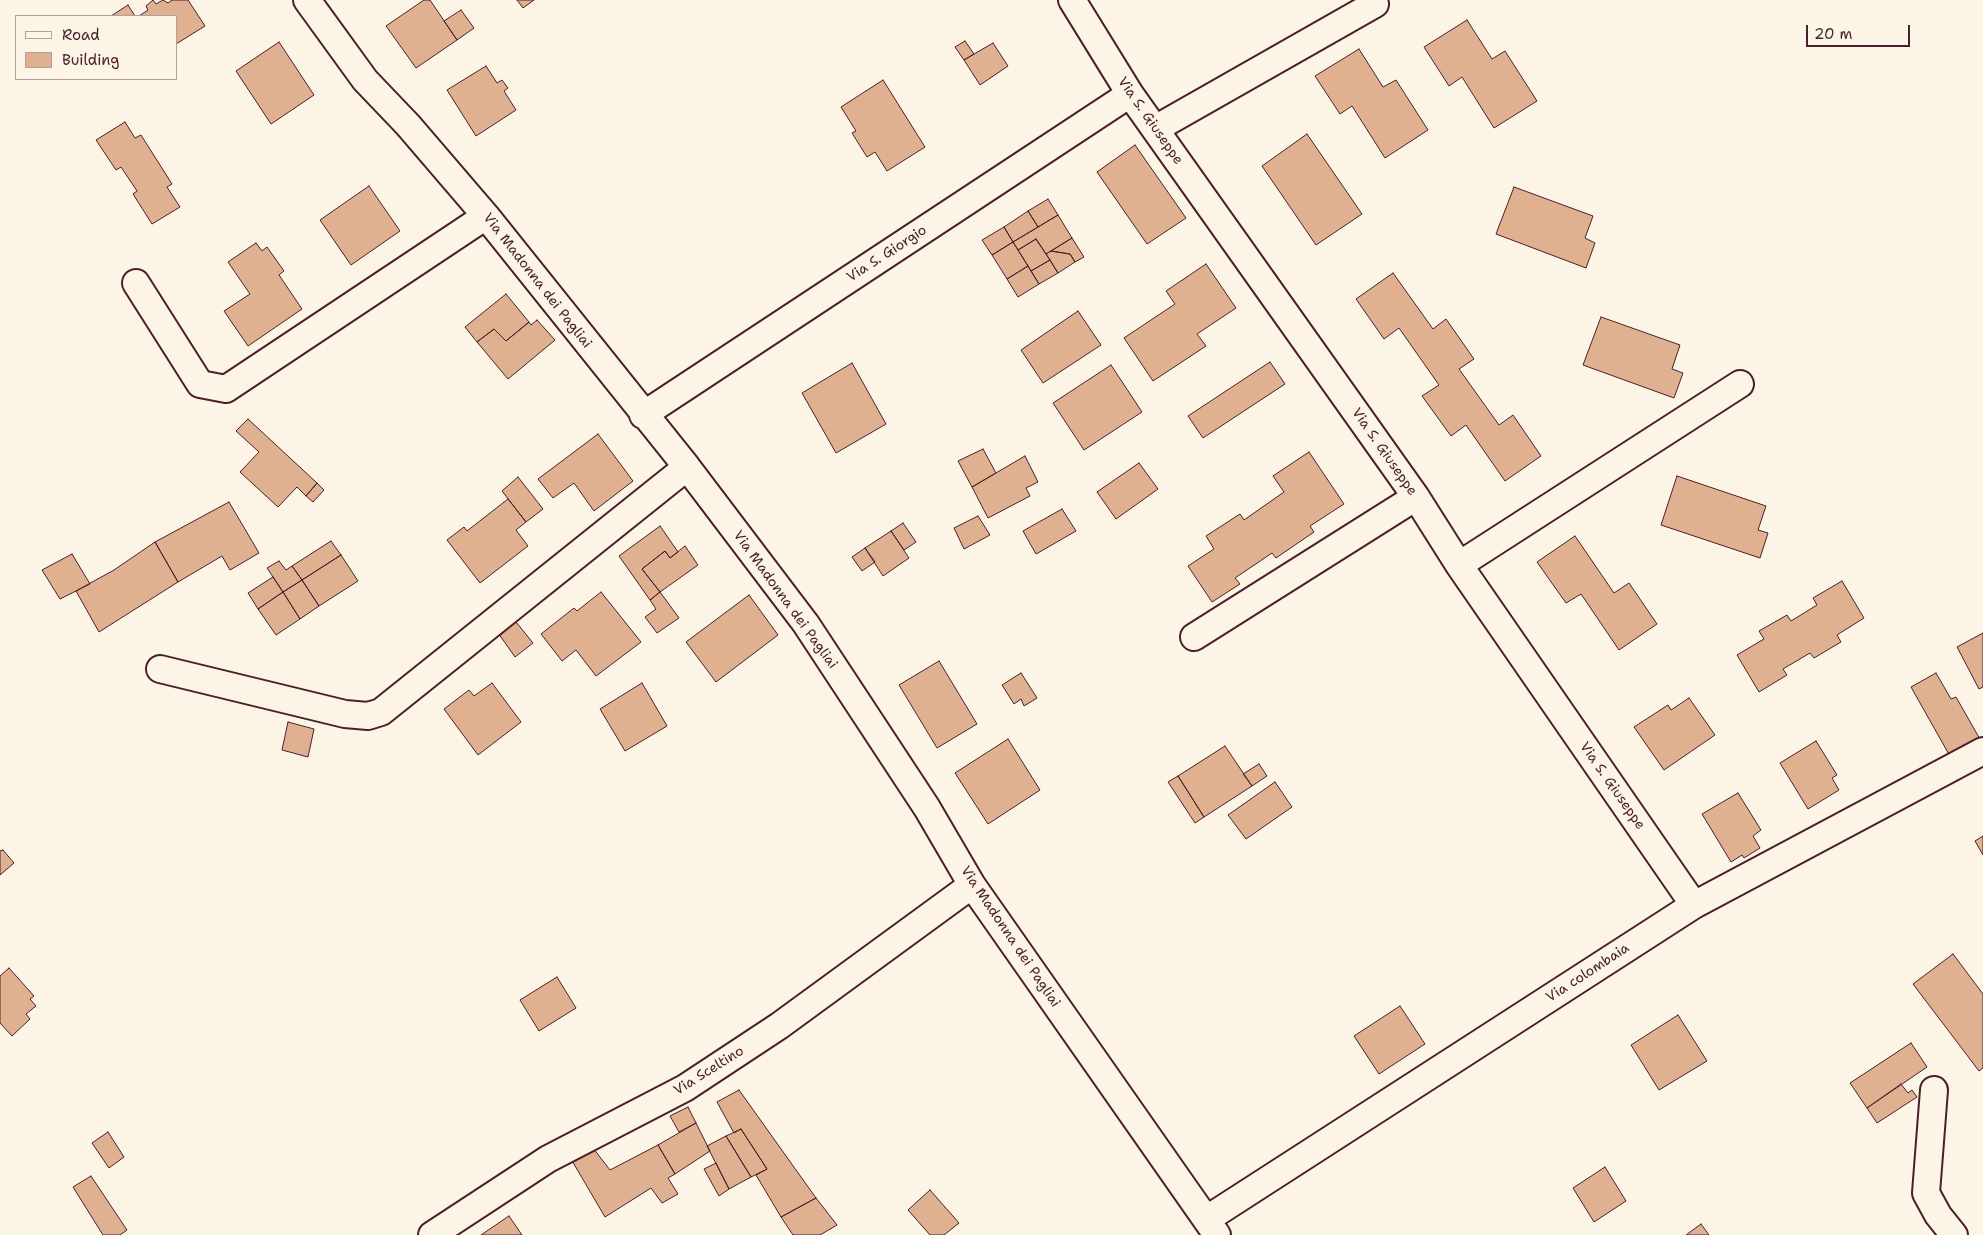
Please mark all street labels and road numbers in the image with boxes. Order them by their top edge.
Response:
street label: Via S. Giuseppe [1114,74,1186,168]
street label: Via Madonna dei Pagliai [479,210,595,352]
street label: Via S. Giorgio [844,222,930,286]
street label: Via S. Giuseppe [1348,405,1420,499]
street label: Via Madonna dei Pagliai [729,528,841,672]
street label: Via S. Giuseppe [1576,739,1648,833]
street label: Via Madonna dei Pagliai [956,863,1064,1011]
street label: Via colombaia [1543,940,1633,1006]
street label: Via Sceltino [671,1043,747,1099]

